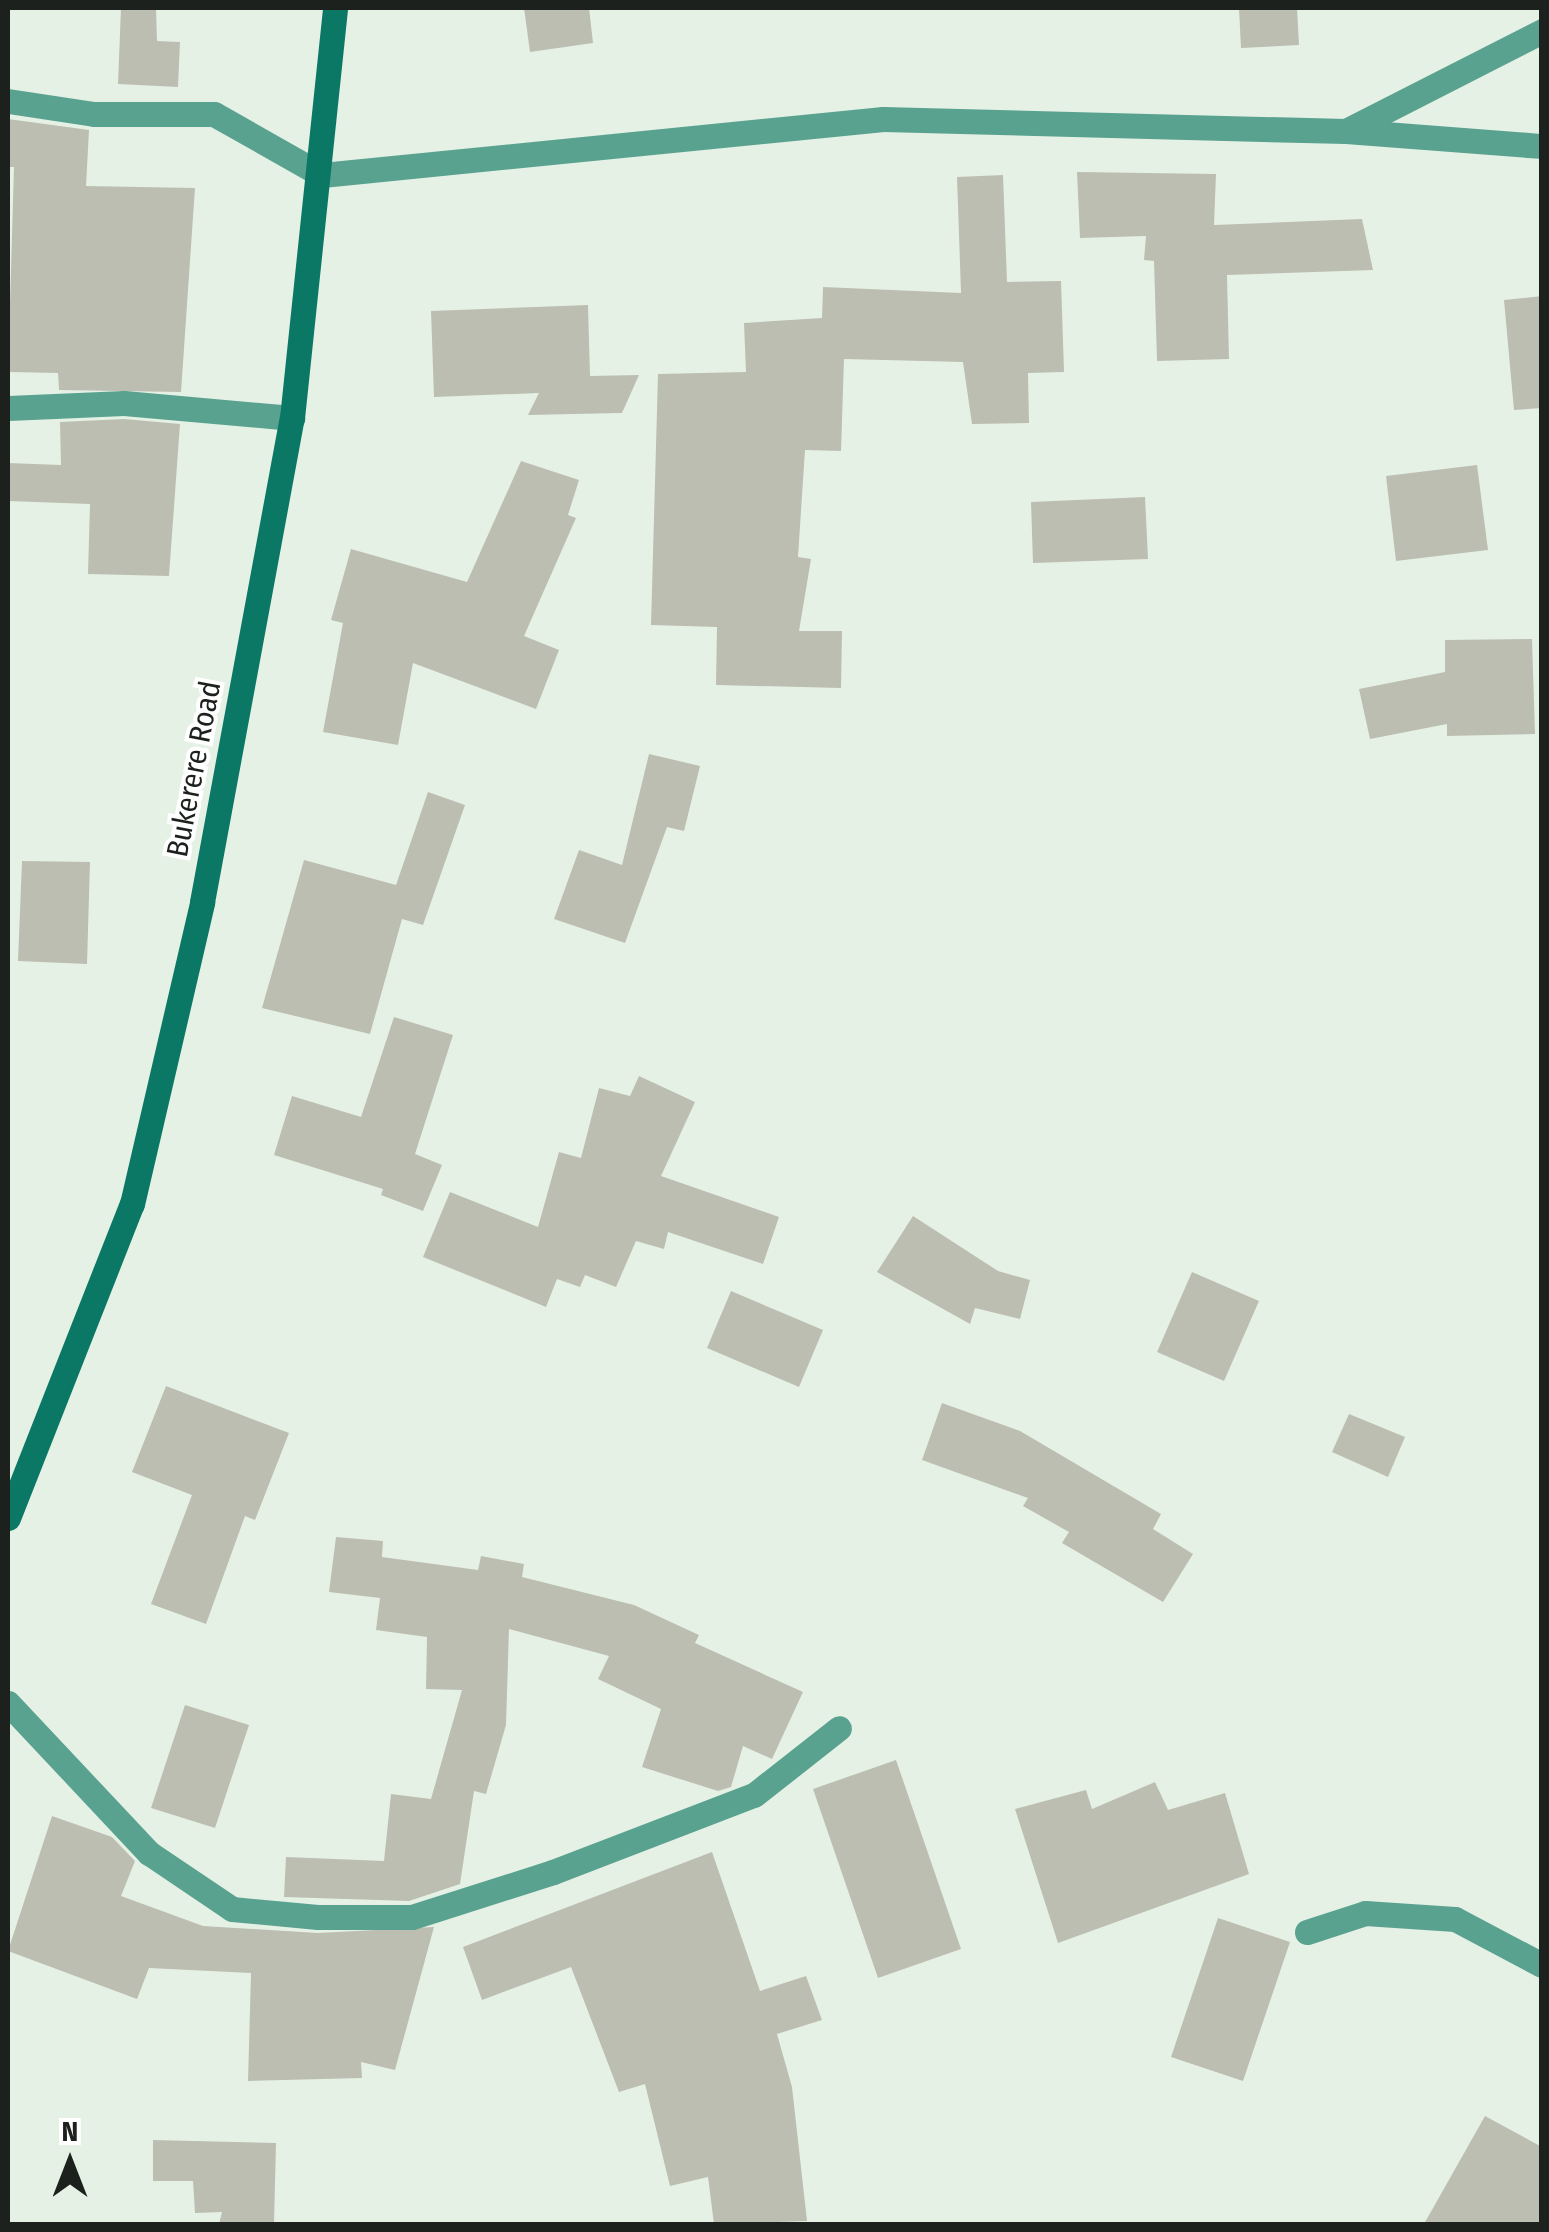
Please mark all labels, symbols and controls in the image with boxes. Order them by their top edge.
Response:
street label: Bukerere Road [159,678,229,860]
north arrow [20,2112,120,2212]
text: N [62,2115,78,2148]

